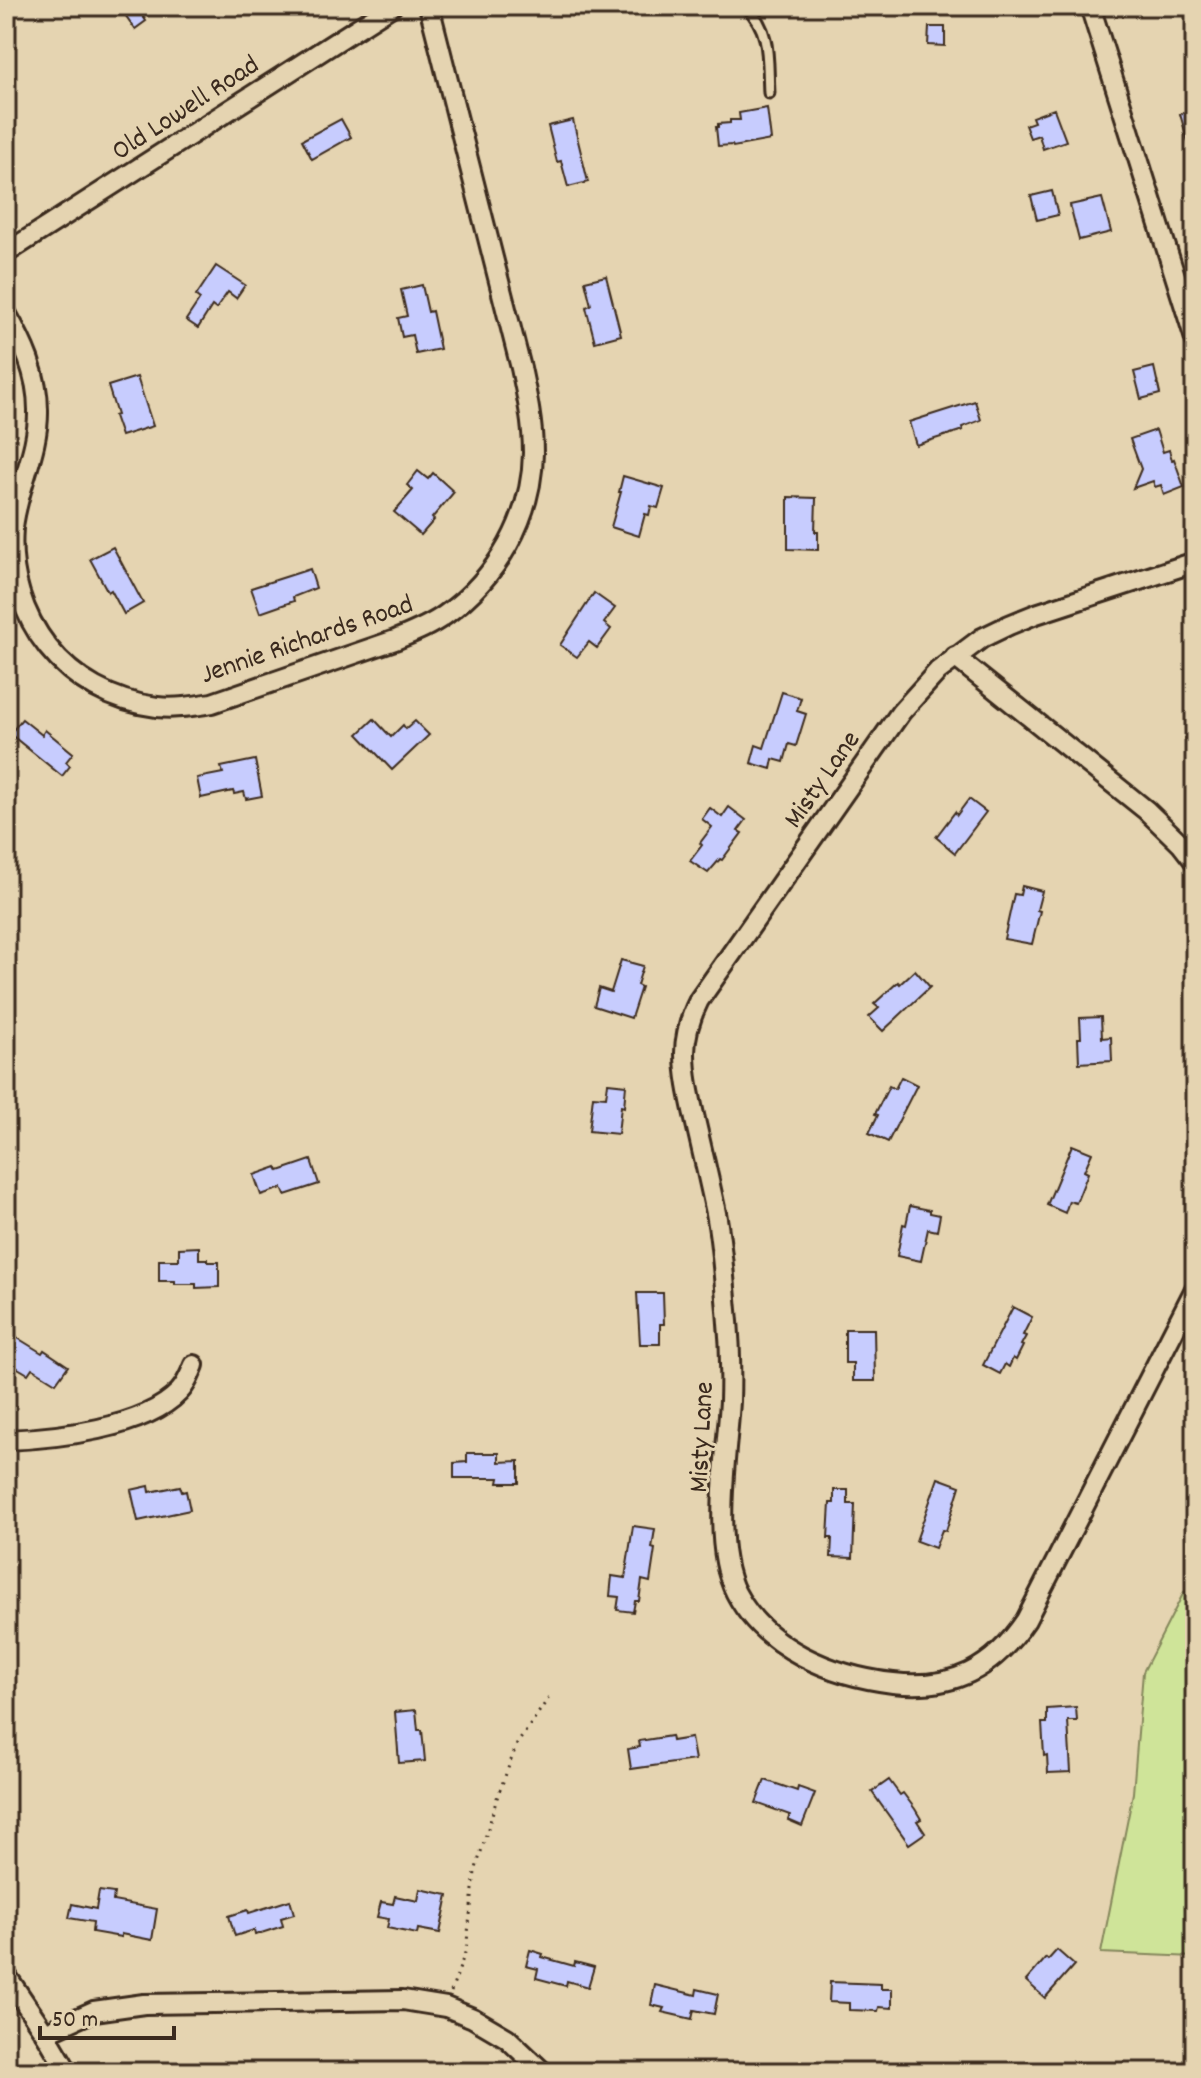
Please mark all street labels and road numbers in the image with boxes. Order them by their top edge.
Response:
street label: Old Lowell Road [105,47,268,173]
street label: Jennie Richards Road [196,587,419,697]
street label: Misty Lane [776,724,872,838]
street label: Misty Lane [681,1381,727,1494]

